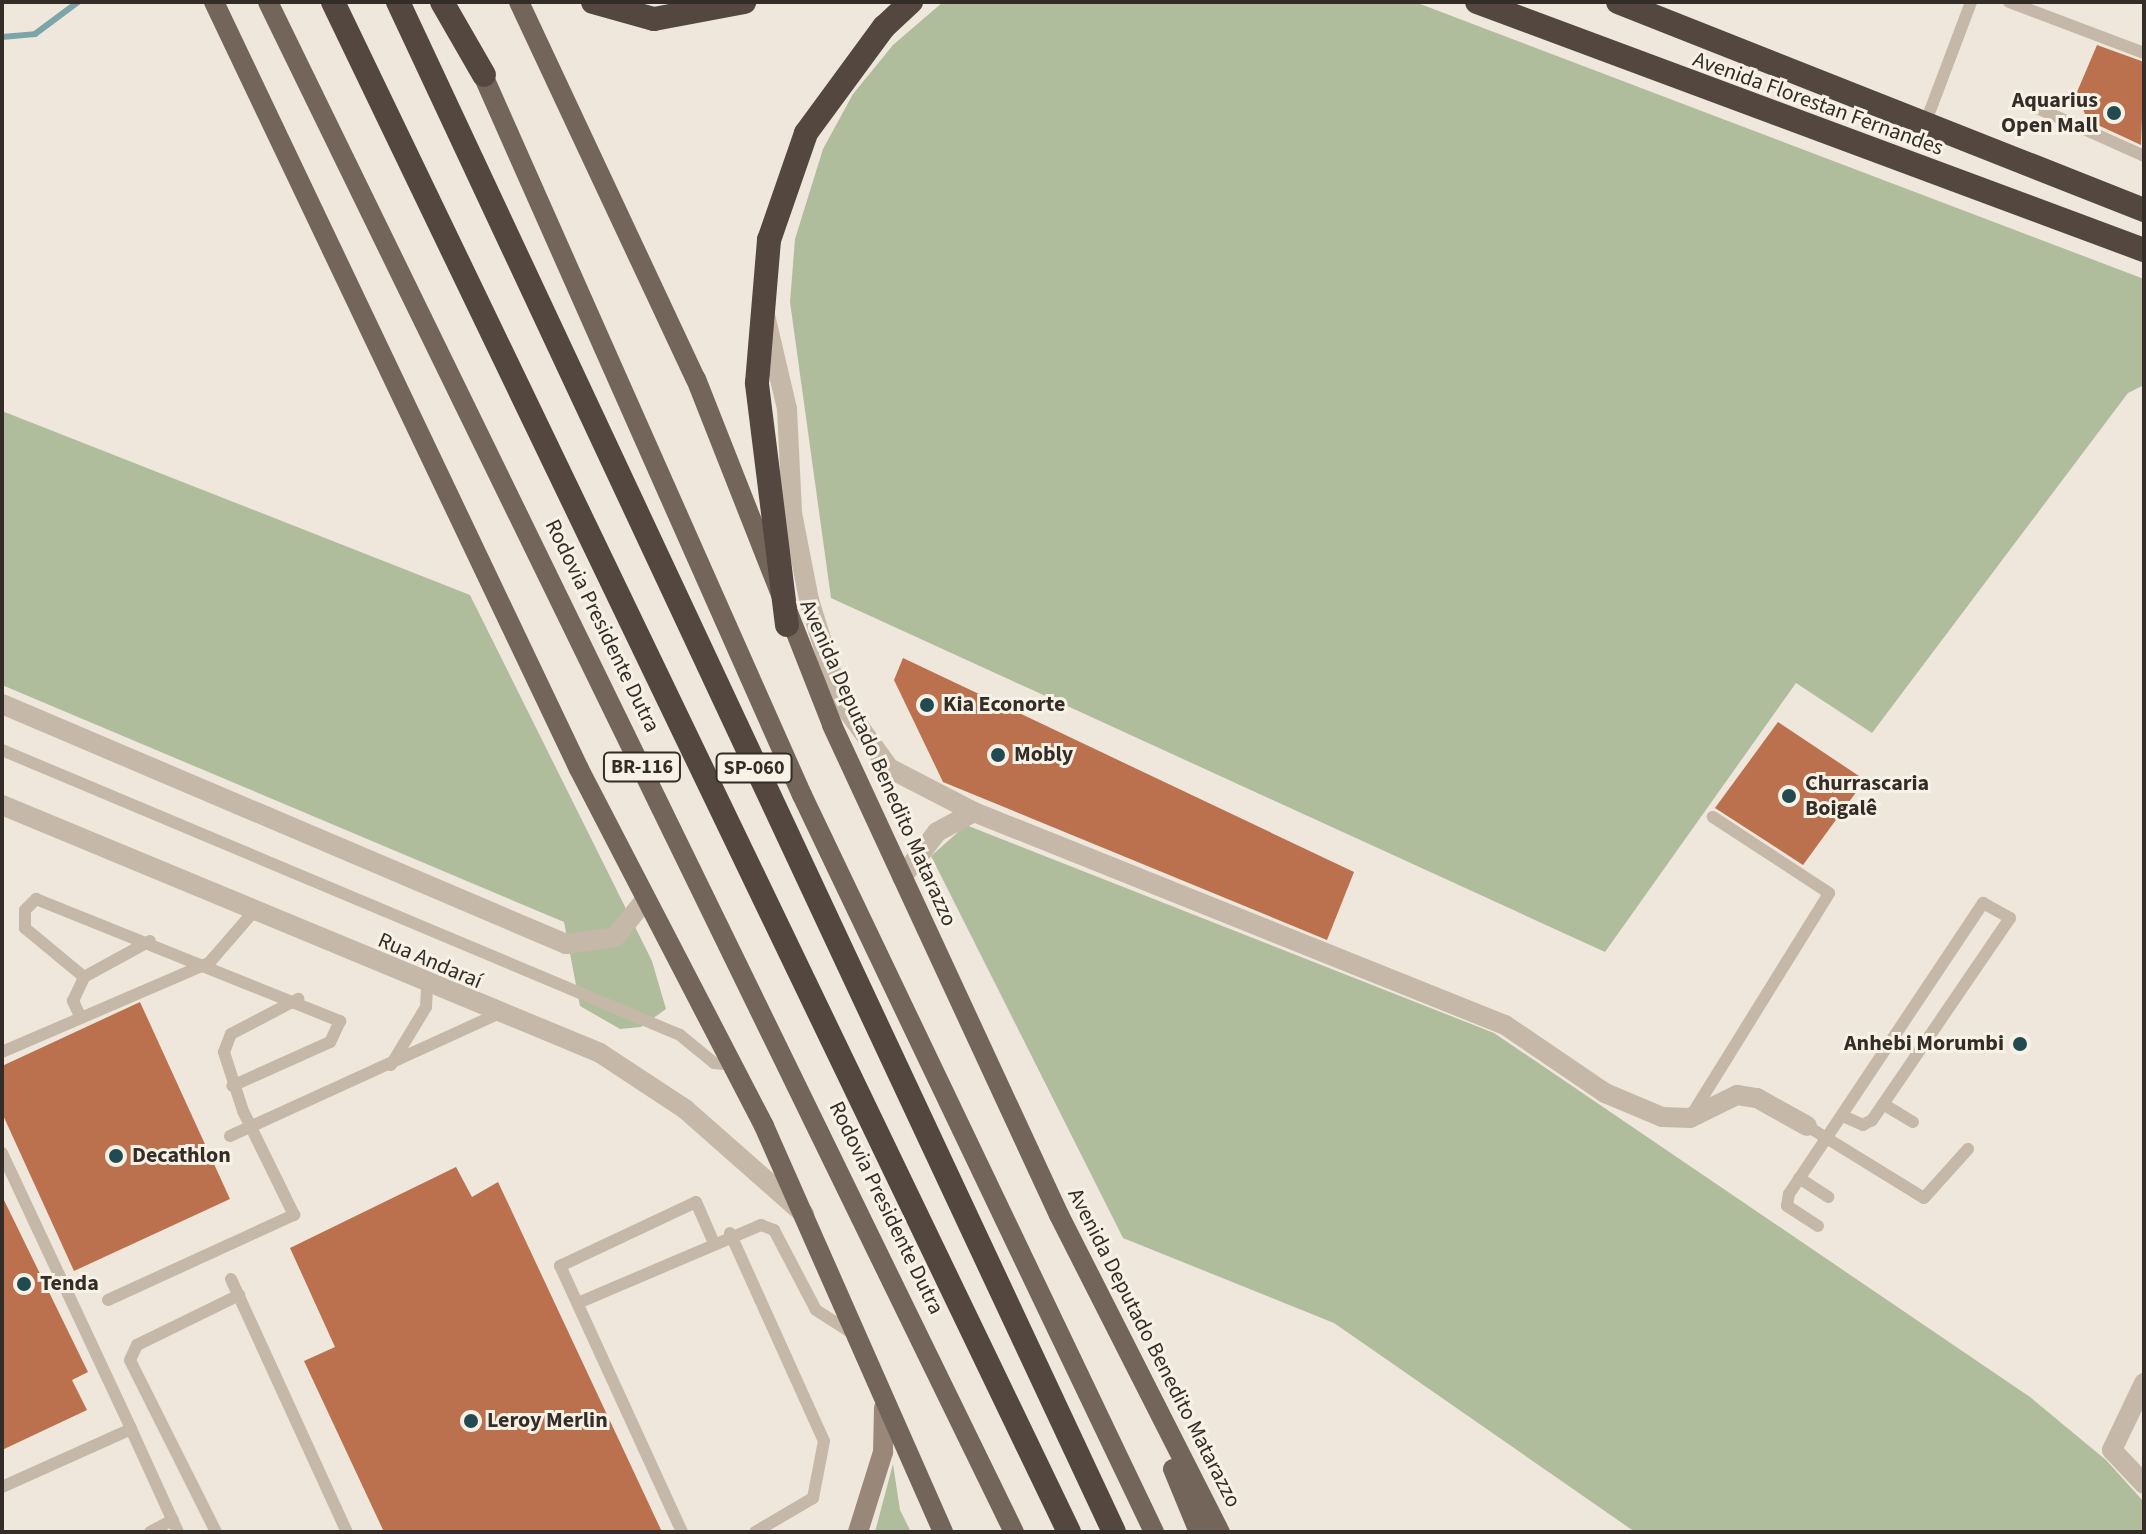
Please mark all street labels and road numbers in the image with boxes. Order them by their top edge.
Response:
street label: Avenida Florestan Fernandes [1689,46,1947,162]
street label: Rodovia Presidente Dutra [539,515,665,737]
street label: Avenida Deputado Benedito Matarazzo [794,596,962,930]
road number: BR-116 [602,751,682,783]
road number: SP-060 [714,752,794,784]
street label: Rua Andaraí [374,927,486,995]
street label: Rodovia Presidente Dutra [823,1097,949,1319]
street label: Avenida Deputado Benedito Matarazzo [1062,1184,1246,1512]

